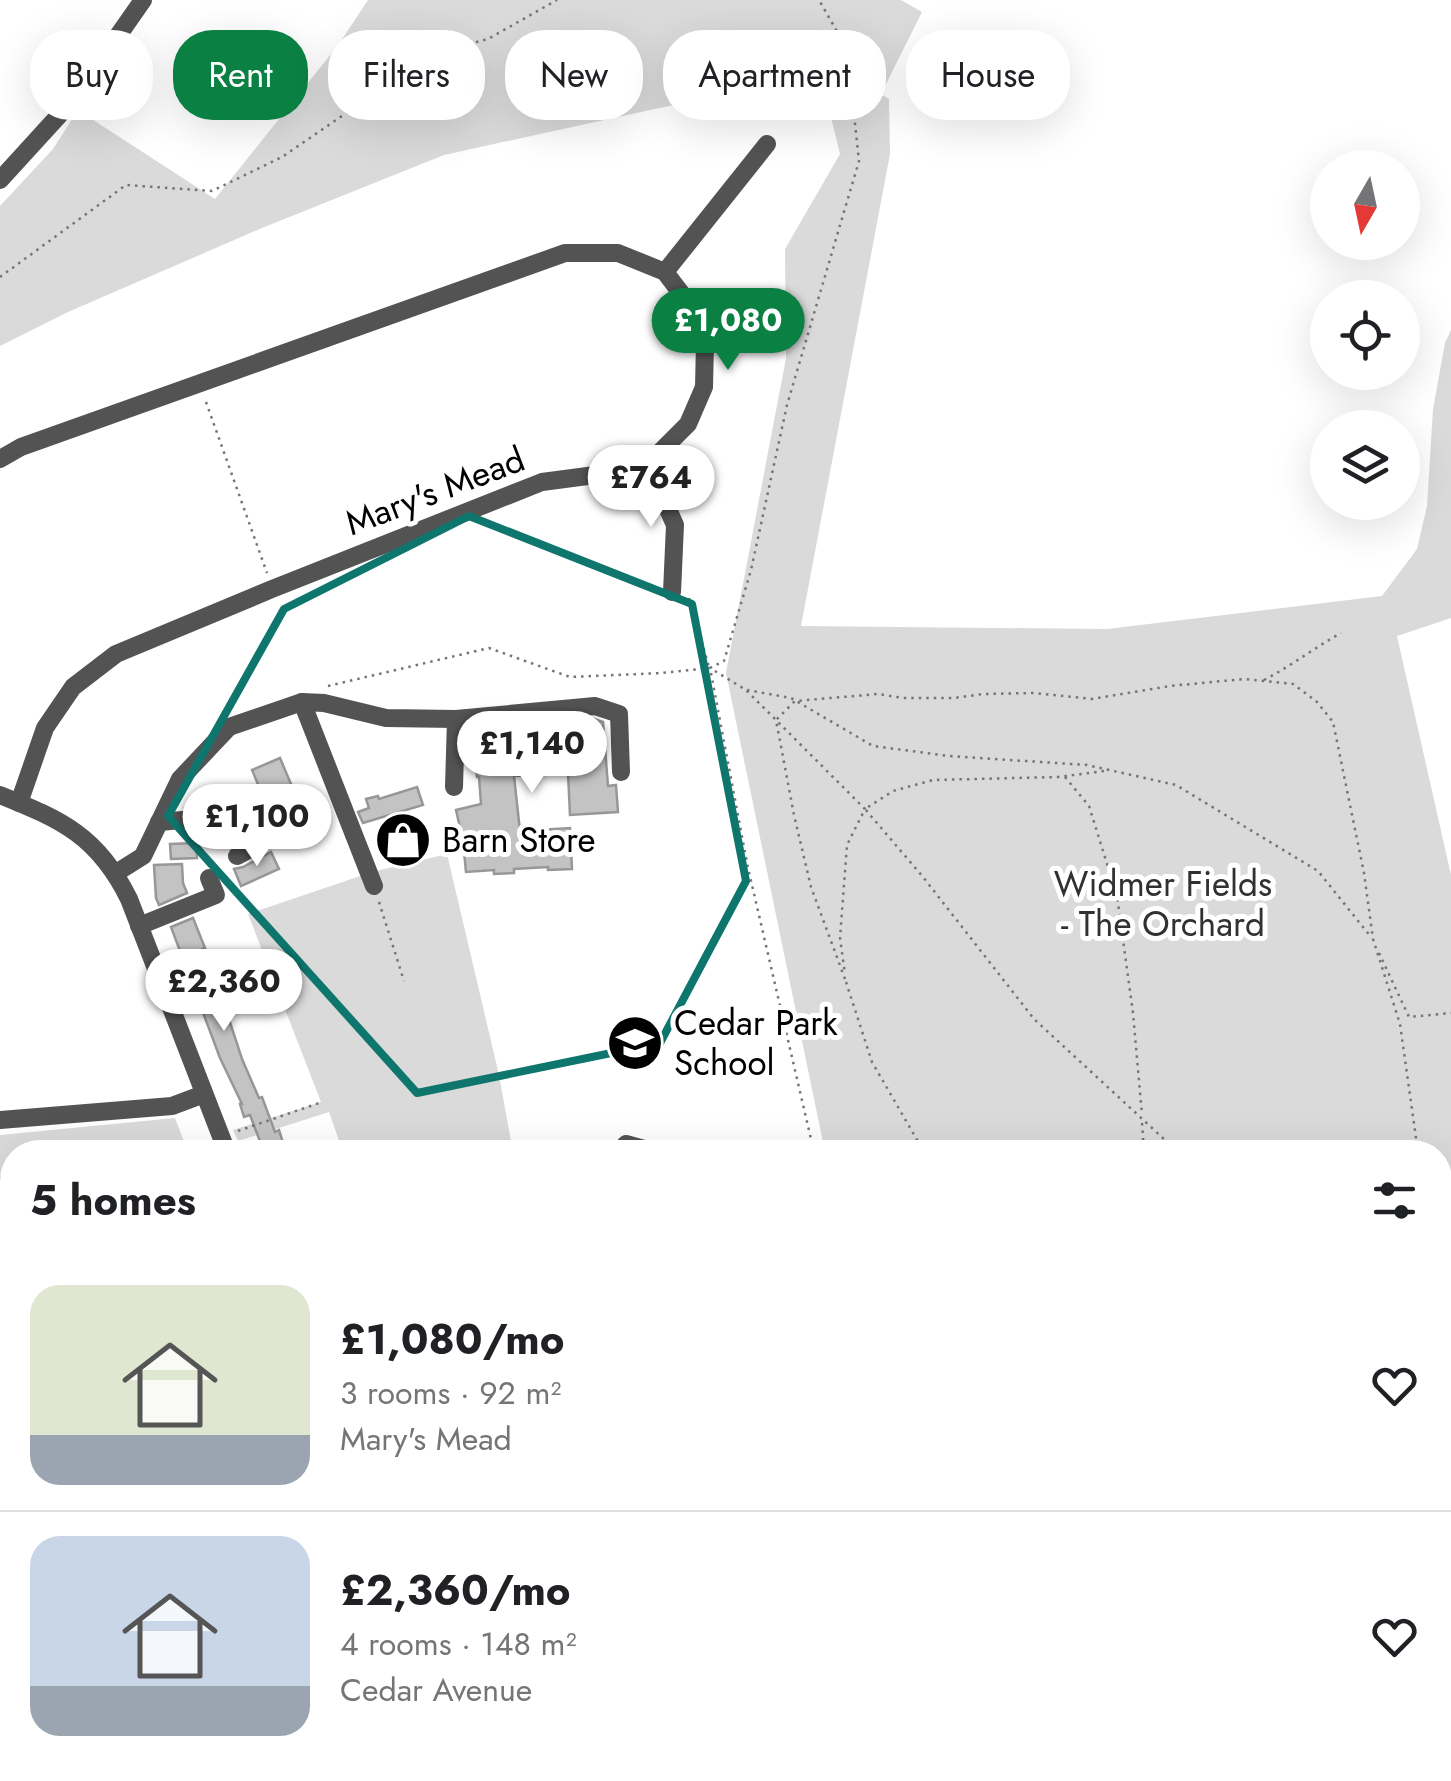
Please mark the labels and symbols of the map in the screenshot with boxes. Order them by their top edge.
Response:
north arrow [1310,150,1420,260]
pin: £1,080 [647,288,809,373]
street label: Mary's Mead [338,434,532,548]
pin: £764 [592,445,710,530]
pin: £1,140 [451,711,613,796]
pin: £1,100 [176,784,338,869]
shop icon: Barn Store [373,810,433,870]
place label: Barn Store [442,815,595,865]
park label: Widmer Fields - The Orchard [1054,859,1272,949]
pin: £2,360 [143,949,305,1034]
place label: Cedar Park School [674,998,838,1088]
school or university icon: Cedar Park School [605,1013,665,1073]

